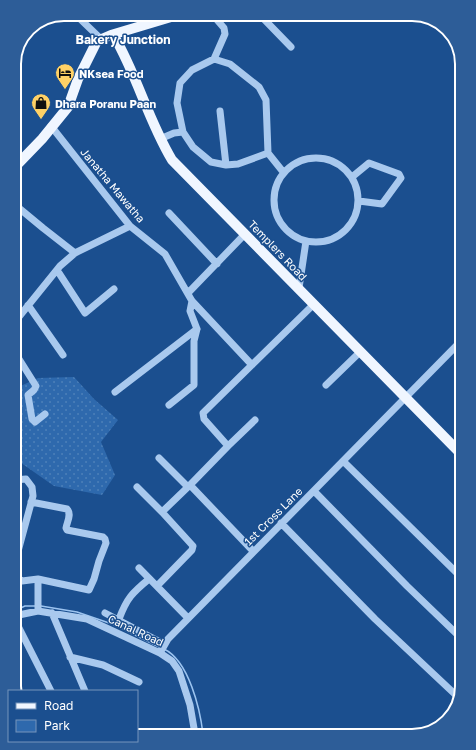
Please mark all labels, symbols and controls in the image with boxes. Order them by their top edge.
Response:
district label: Bakery Junction [75,32,171,47]
hotel icon: NKsea Food [54,62,76,90]
place label: NKsea Food [79,67,144,80]
shop icon: Dhara Poranu Paan [30,92,52,120]
place label: Dhara Poranu Paan [55,97,156,110]
street label: Janatha Mawatha [78,145,148,225]
street label: Templers Road [246,217,310,283]
street label: 1st Cross Lane [241,484,305,548]
street label: Canal Road [106,611,166,649]
legend [8,690,138,742]
text: Road [44,698,73,713]
text: Park [44,718,70,733]

